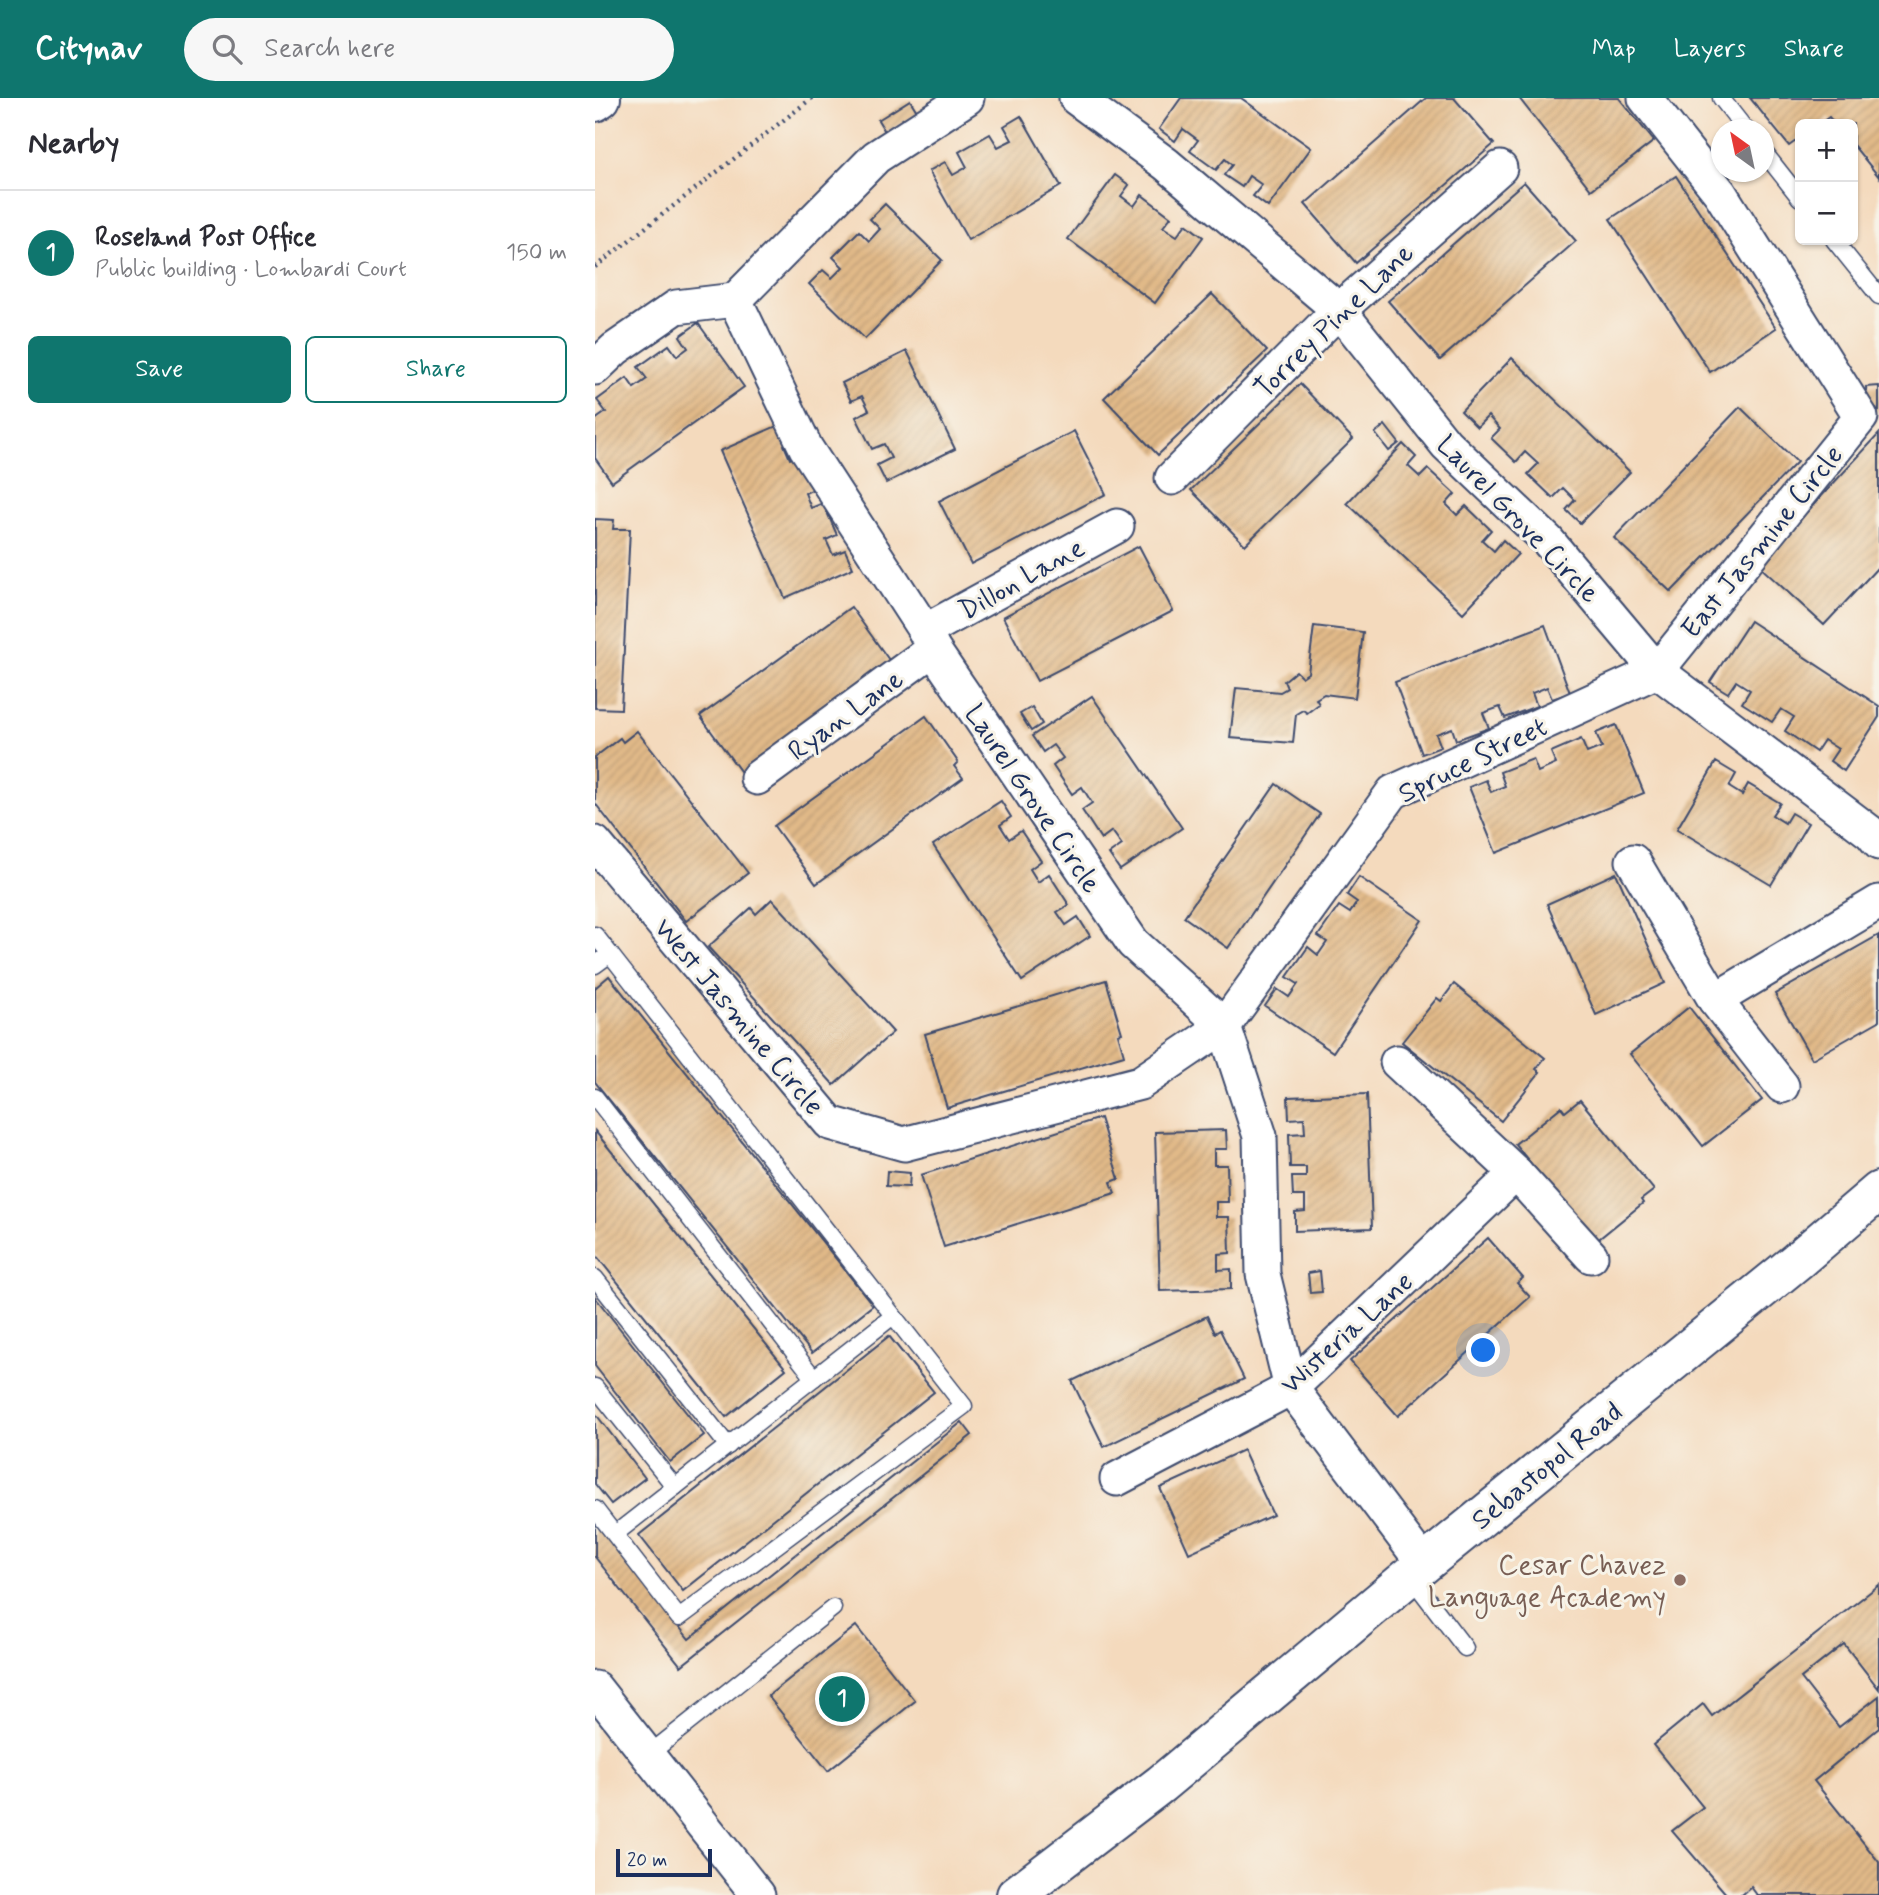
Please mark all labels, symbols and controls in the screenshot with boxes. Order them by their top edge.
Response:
search box [184,18,674,81]
text: Citynav [35,27,142,71]
icon: search [208,30,246,68]
text: Search here [264,32,395,66]
text: Map [1592,34,1636,65]
text: Layers [1674,34,1746,65]
text: Share [1784,34,1844,65]
north arrow [1711,119,1774,182]
map controls [1795,119,1858,245]
button: + [1795,119,1858,182]
text: Nearby [28,124,119,163]
button: − [1795,182,1858,245]
text: Roseland Post Office [95,221,316,255]
street label: Torrey Pine Lane [1247,236,1423,408]
text: 1 [46,238,56,268]
text: 150 m [506,238,567,268]
text: Public building · Lombardi Court [95,255,407,285]
button: Save [28,336,291,403]
button: Share [305,336,567,403]
street label: Laurel Grove Circle [1427,428,1607,612]
street label: East Jasmine Circle [1673,438,1852,647]
street label: Dillon Lane [953,530,1092,630]
street label: Ryan Lane [781,662,912,770]
street label: Laurel Grove Circle [955,698,1109,901]
street label: Spruce Street [1393,709,1554,813]
street label: West Jasmine Circle [645,911,832,1124]
street label: Wisteria Lane [1273,1264,1422,1403]
your location [1466,1333,1500,1367]
street label: Sebastopol Road [1464,1395,1631,1539]
place label: Cesar Chavez Language Academy [1428,1548,1666,1619]
marker: Cesar Chavez Language Academy [1672,1572,1688,1588]
pin: 1 [819,1673,865,1725]
scale bar [616,1846,712,1878]
text: 20 m [627,1848,667,1873]

